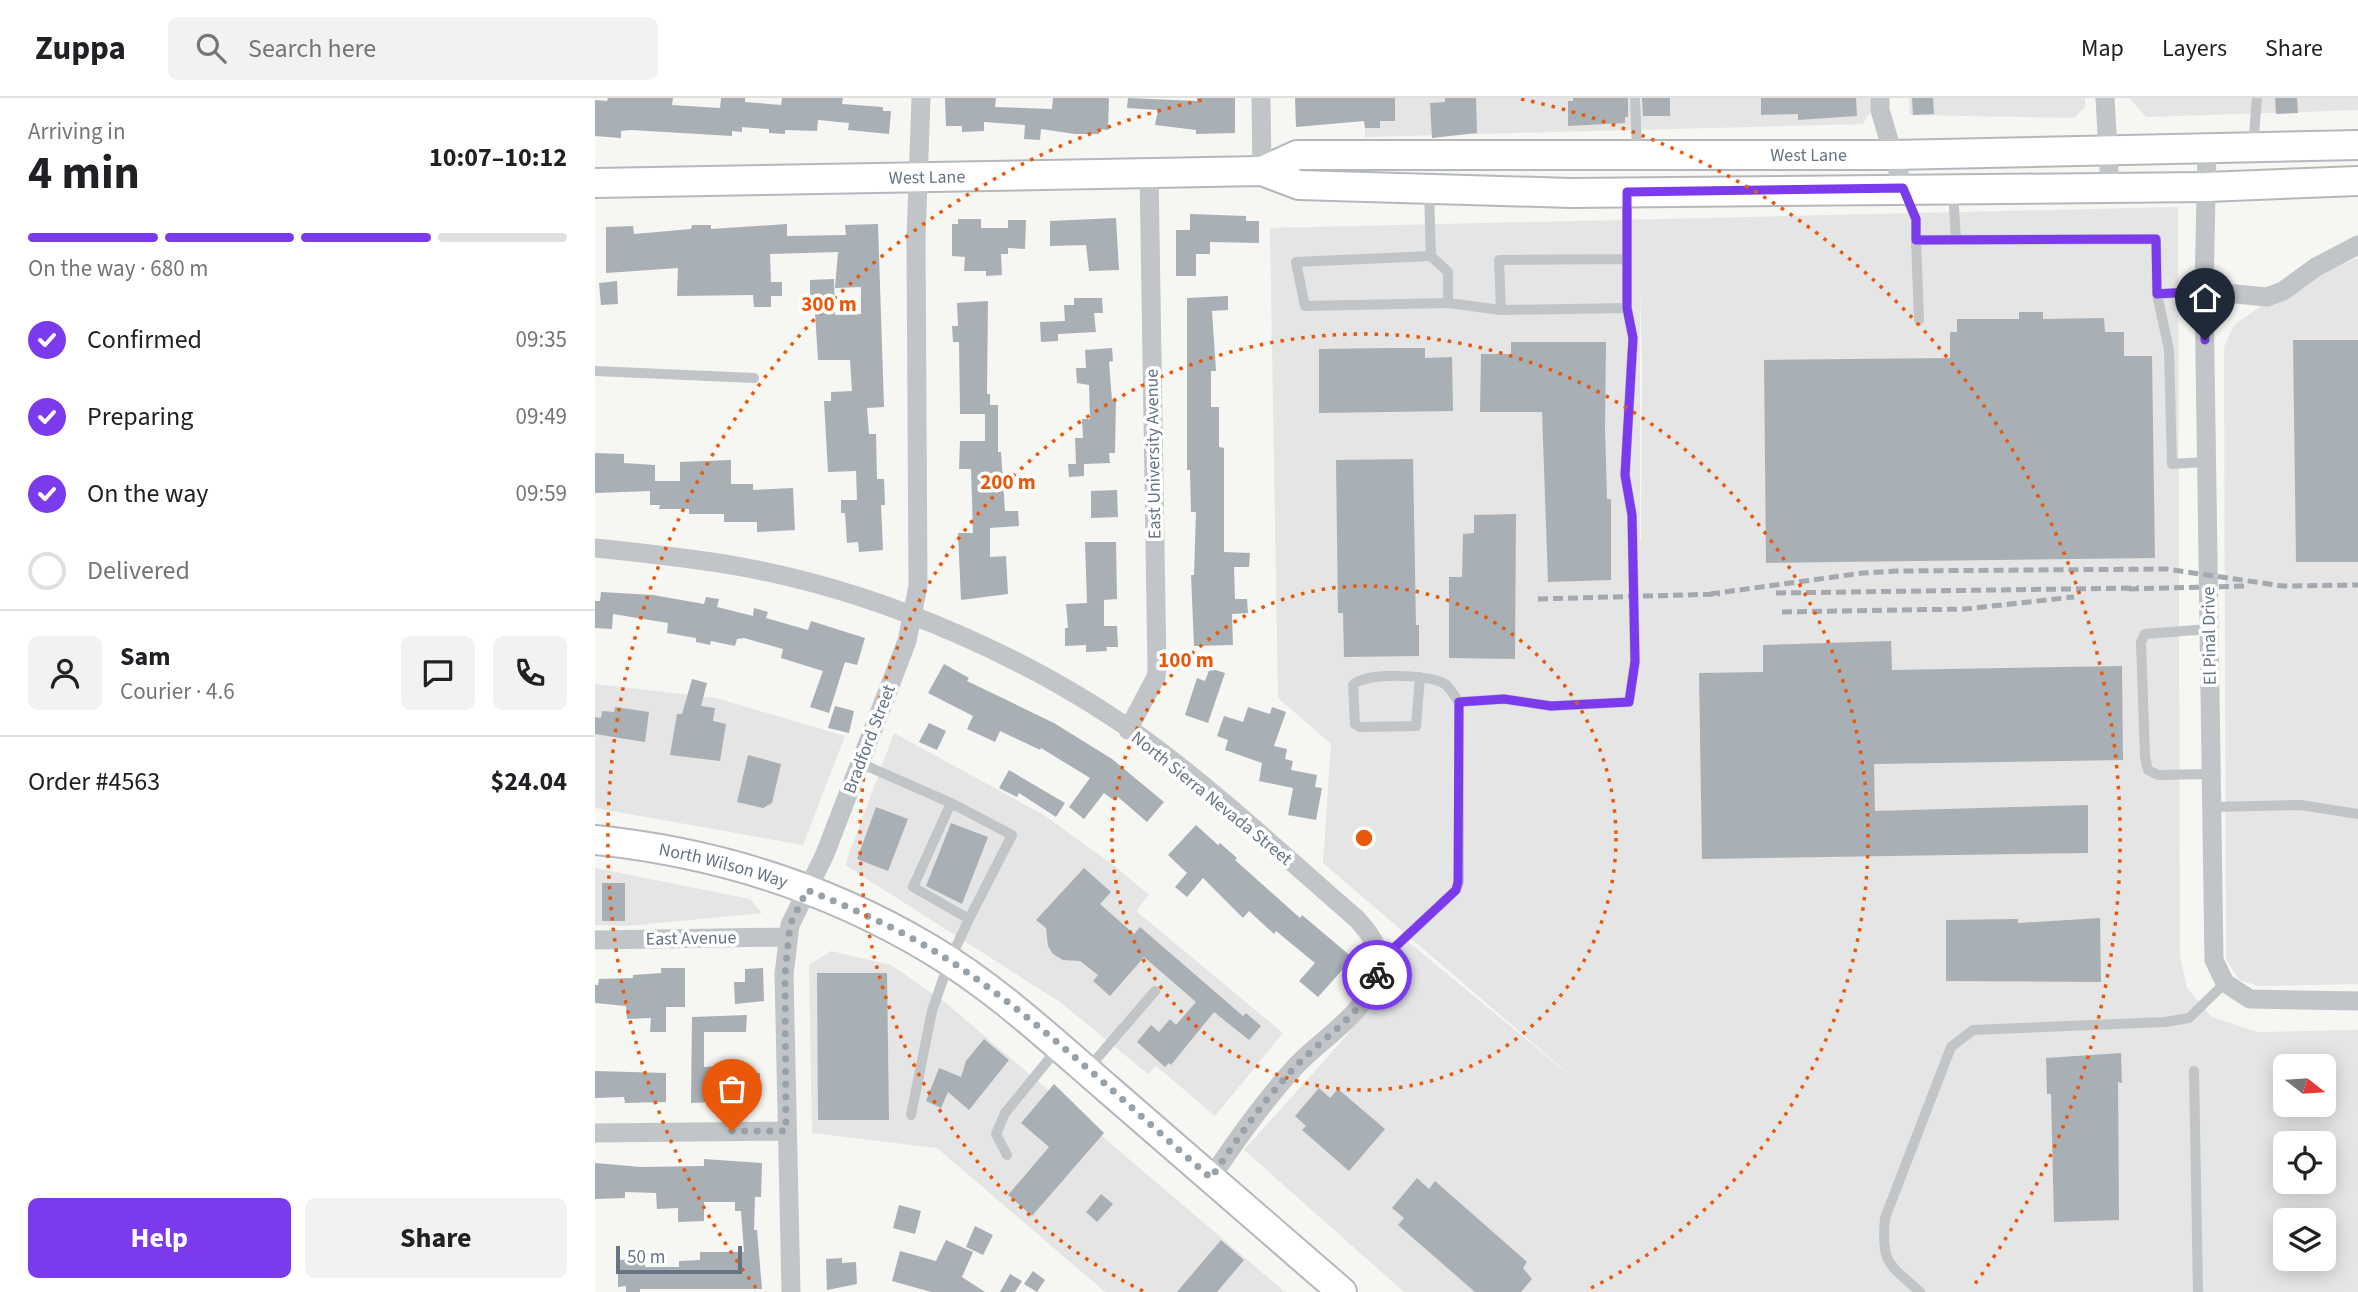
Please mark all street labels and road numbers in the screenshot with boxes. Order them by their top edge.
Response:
street label: West Lane [1770,143,1847,168]
street label: West Lane [888,164,966,191]
street label: East University Avenue [1140,369,1167,539]
street label: El Pinal Drive [2196,587,2223,685]
street label: Bradford Street [837,681,902,797]
street label: North Sierra Nevada Street [1126,726,1297,871]
street label: North Wilson Way [657,837,792,895]
street label: East Avenue [645,925,737,952]

